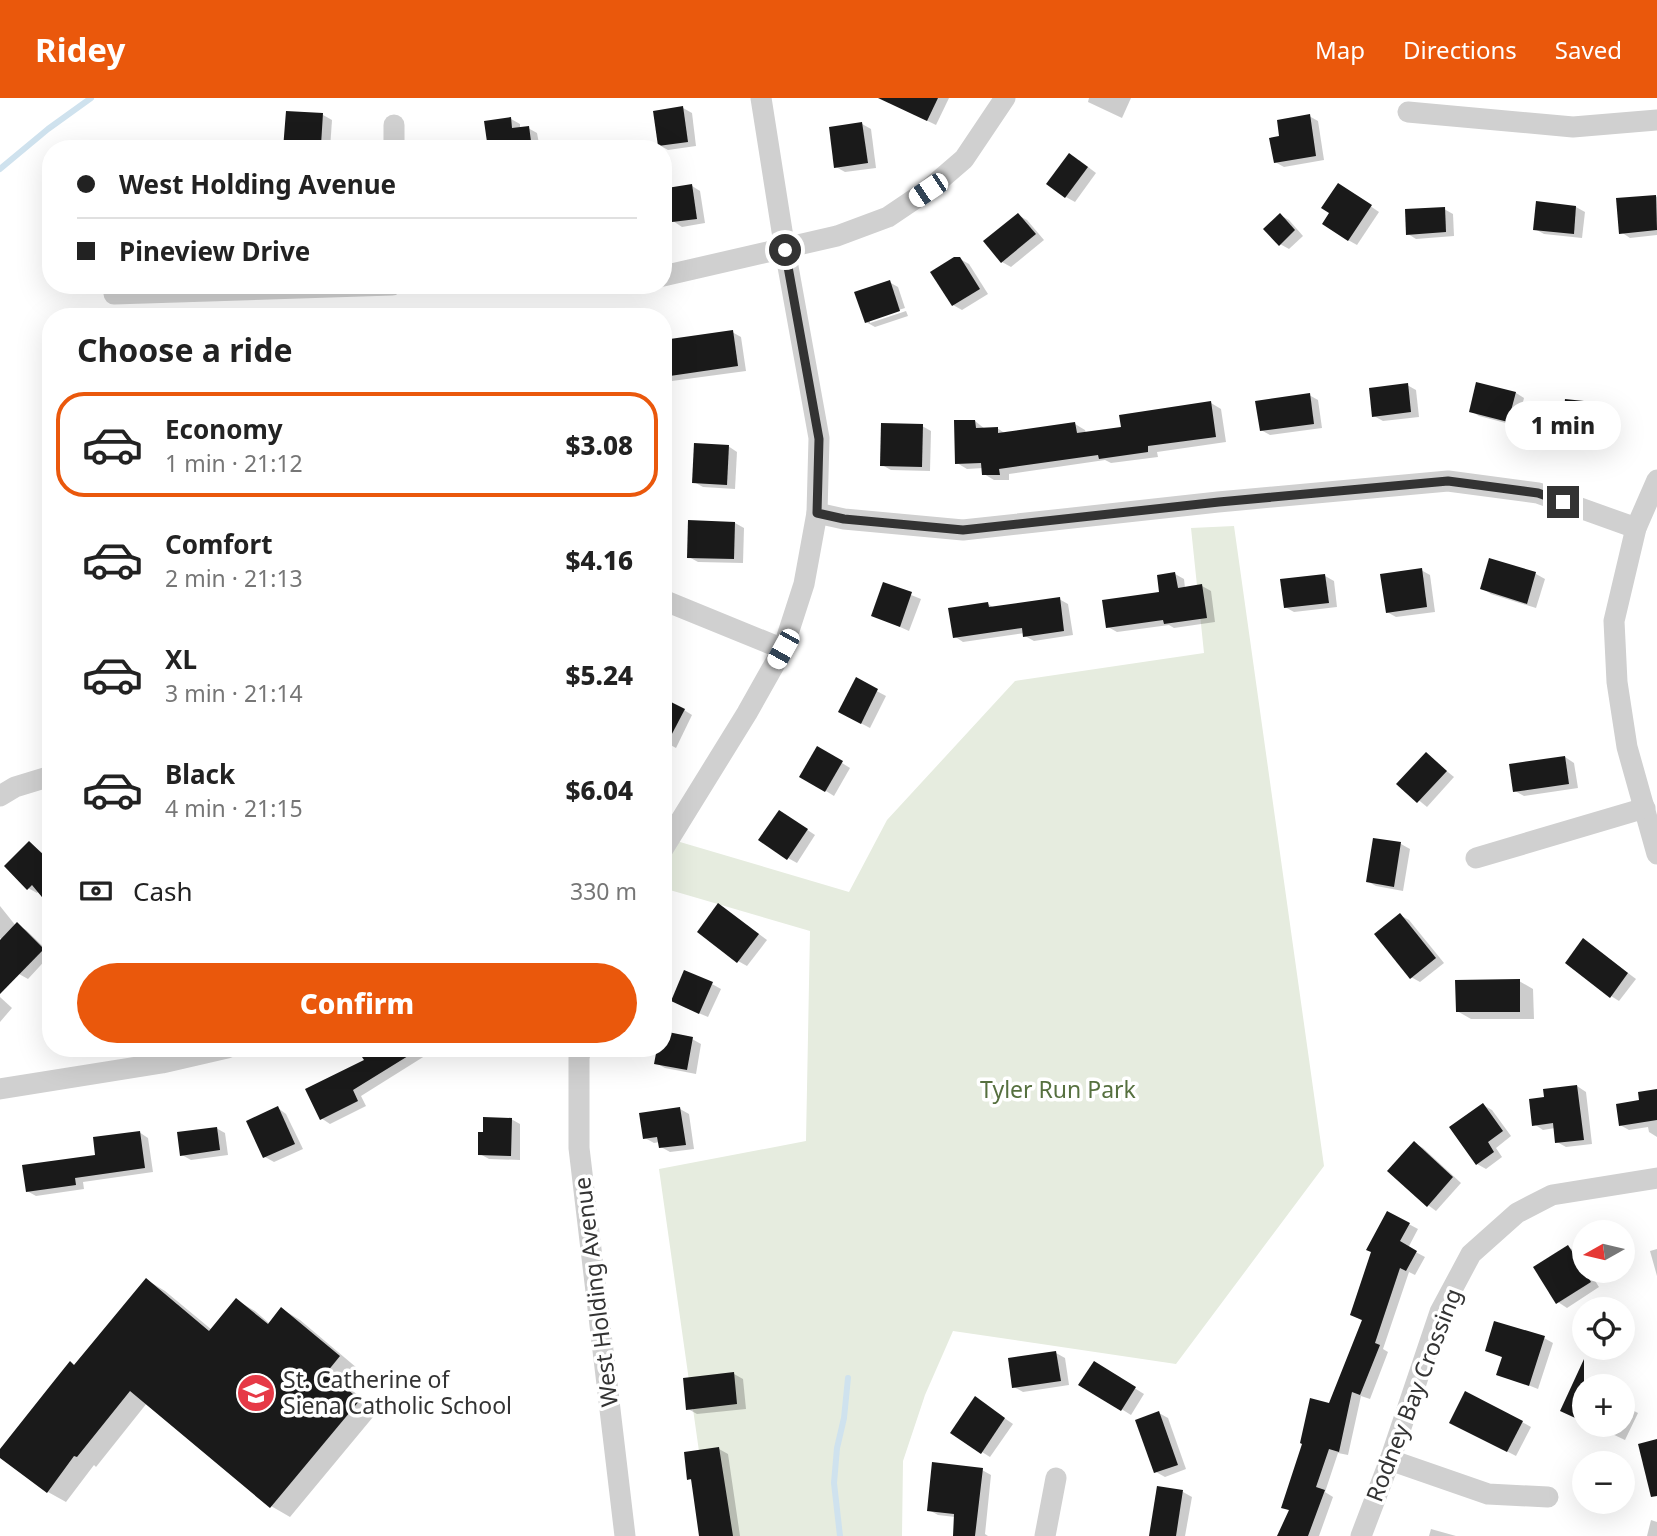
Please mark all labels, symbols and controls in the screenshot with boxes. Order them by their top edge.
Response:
text: Ridey [35,27,125,72]
text: Map [1315,33,1365,66]
text: Directions [1403,33,1517,66]
text: Saved [1555,33,1622,66]
text: West Holding Avenue [119,166,396,202]
car [905,170,952,210]
text: Pineview Drive [119,233,310,269]
route start [769,234,801,266]
text: Choose a ride [77,328,293,371]
callout: 1 min [1505,400,1621,450]
text: 1 min [1531,409,1595,441]
text: Economy [165,411,283,447]
icon: car [81,413,144,476]
text: $3.08 [566,427,633,463]
text: 1 min · 21:12 [165,447,303,479]
route end [1547,486,1579,518]
text: Comfort [165,526,273,562]
icon: car [81,528,144,591]
text: $4.16 [566,542,633,578]
text: 2 min · 21:13 [165,562,303,594]
car [764,626,803,672]
text: XL [165,641,197,677]
icon: car [81,643,144,706]
text: $5.24 [566,657,633,693]
text: 3 min · 21:14 [165,677,303,709]
text: Black [165,756,235,792]
icon: car [81,758,144,821]
text: $6.04 [566,772,633,808]
text: 4 min · 21:15 [165,792,303,824]
icon: cash [77,872,115,910]
text: Cash [133,873,193,909]
text: 330 m [570,875,637,907]
button: Confirm [77,963,637,1043]
park label: Tyler Run Park [980,1073,1137,1105]
street label: West Holding Avenue [565,1175,625,1409]
north arrow [1572,1220,1634,1283]
map controls [1572,1220,1635,1514]
street label: Rodney Bay Crossing [1358,1283,1469,1506]
button: locate [1572,1297,1635,1360]
place label: St. Catherine of Siena Catholic School [283,1363,512,1421]
school or university icon: St. Catherine of Siena Catholic School [235,1372,277,1414]
button: + [1572,1374,1635,1437]
button: − [1572,1451,1635,1514]

